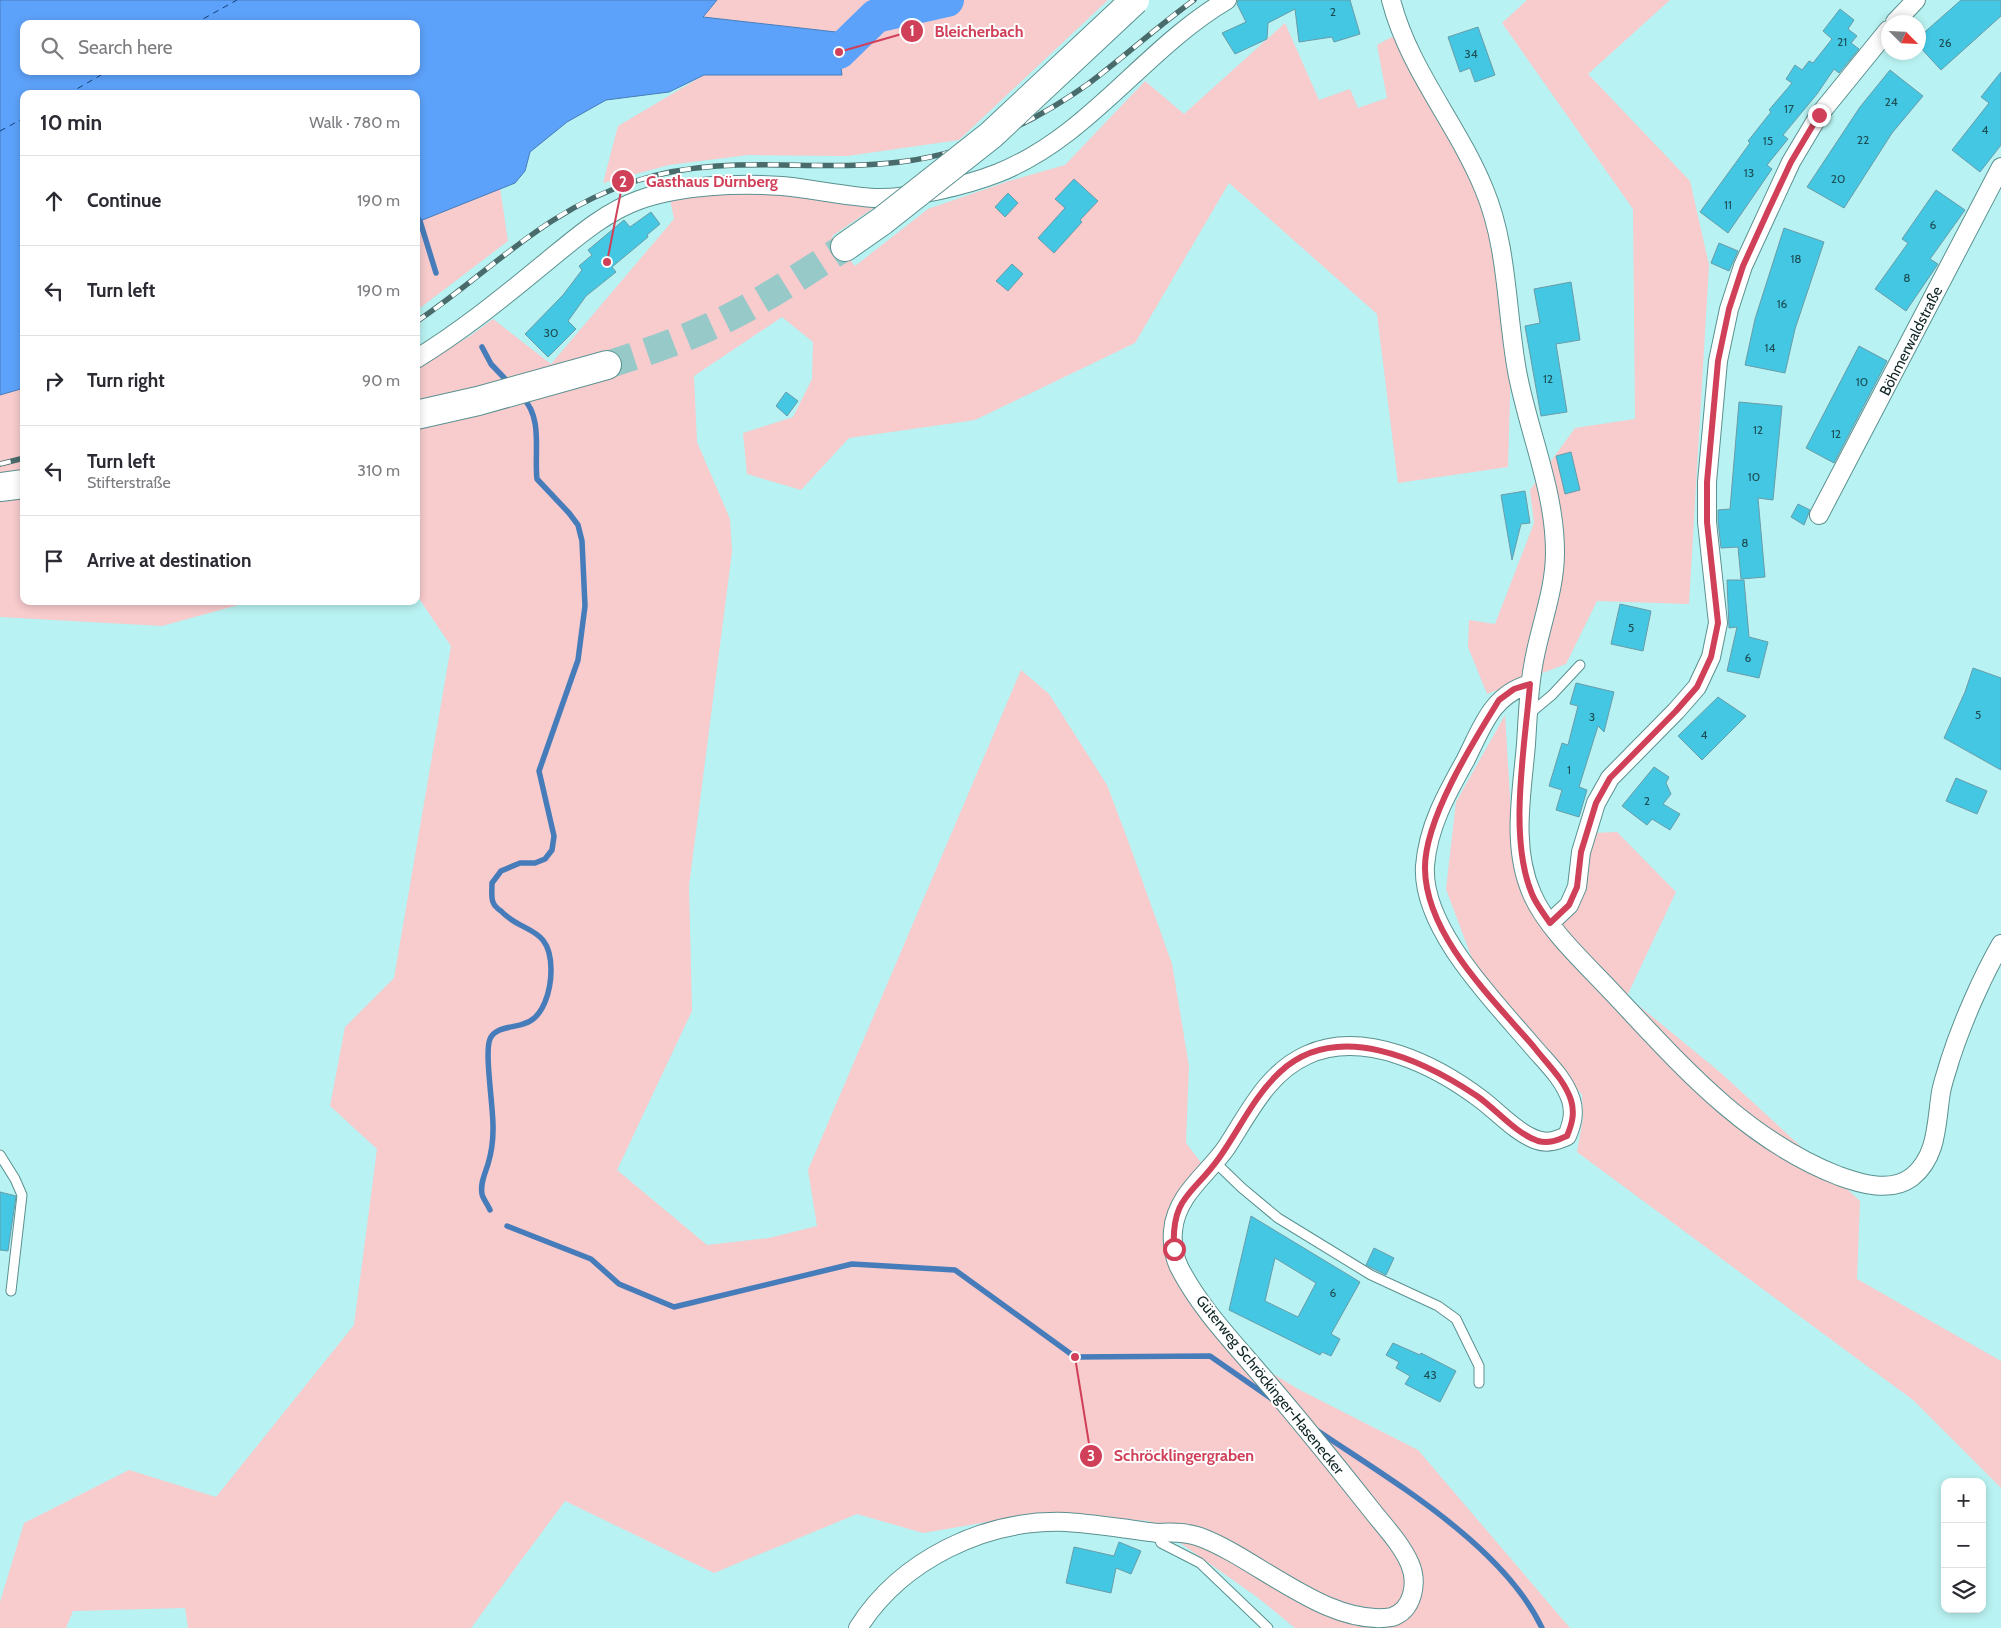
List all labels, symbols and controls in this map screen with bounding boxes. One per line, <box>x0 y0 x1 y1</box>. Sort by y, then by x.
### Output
house number: 2 <box>1330 4 1336 19</box>
callout: Bleicherbach <box>899 15 1033 46</box>
north arrow <box>1881 15 1926 60</box>
search box <box>20 20 420 75</box>
text: 1 <box>909 22 915 40</box>
text: Bleicherbach <box>935 22 1023 41</box>
icon: search <box>38 34 66 62</box>
house number: 21 <box>1837 34 1847 49</box>
house number: 26 <box>1938 35 1952 50</box>
text: Search here <box>78 36 172 59</box>
house number: 34 <box>1464 46 1478 61</box>
house number: 24 <box>1884 94 1898 109</box>
house number: 17 <box>1784 101 1794 116</box>
route end <box>1808 104 1831 127</box>
text: 10 min <box>40 110 102 135</box>
text: Walk · 780 m <box>309 113 400 132</box>
house number: 4 <box>1982 122 1989 137</box>
house number: 22 <box>1857 132 1869 147</box>
house number: 15 <box>1763 133 1773 148</box>
house number: 13 <box>1744 165 1754 180</box>
callout: Gasthaus Dürnberg <box>611 166 788 197</box>
house number: 20 <box>1831 171 1845 186</box>
text: Gasthaus Dürnberg <box>646 172 778 191</box>
text: 2 <box>619 173 627 191</box>
icon: ahead <box>40 187 68 215</box>
text: Continue <box>87 189 161 212</box>
text: 190 m <box>357 191 400 210</box>
house number: 11 <box>1724 197 1732 212</box>
house number: 6 <box>1930 217 1937 232</box>
house number: 18 <box>1790 251 1802 266</box>
house number: 8 <box>1903 270 1911 285</box>
icon: left <box>40 277 68 305</box>
text: Turn left <box>87 279 155 302</box>
text: 190 m <box>357 281 400 300</box>
street label: Böhmerwaldstraße <box>1876 283 1946 399</box>
house number: 16 <box>1777 296 1788 311</box>
house number: 30 <box>544 325 558 340</box>
house number: 14 <box>1765 340 1775 355</box>
icon: right <box>40 367 68 395</box>
text: Turn right <box>87 369 165 392</box>
text: 90 m <box>362 371 400 390</box>
house number: 12 <box>1543 371 1553 386</box>
house number: 10 <box>1856 374 1868 389</box>
house number: 12 <box>1753 422 1763 437</box>
house number: 12 <box>1831 426 1841 441</box>
text: Turn left <box>87 450 155 473</box>
icon: left <box>40 457 68 485</box>
text: 310 m <box>357 461 400 480</box>
house number: 10 <box>1748 469 1760 484</box>
text: Stifterstraße <box>87 473 171 492</box>
house number: 8 <box>1741 535 1749 550</box>
icon: arrive <box>40 547 68 575</box>
text: Arrive at destination <box>87 549 251 572</box>
house number: 5 <box>1628 620 1634 635</box>
house number: 6 <box>1745 650 1752 665</box>
house number: 5 <box>1975 707 1981 722</box>
house number: 3 <box>1589 709 1595 724</box>
house number: 4 <box>1701 727 1708 742</box>
house number: 1 <box>1567 762 1571 777</box>
house number: 2 <box>1644 793 1650 808</box>
route start <box>1163 1238 1186 1261</box>
house number: 6 <box>1330 1285 1337 1300</box>
street label: Güterweg Schröckinger-Hasenecker <box>1192 1292 1348 1478</box>
house number: 43 <box>1423 1367 1437 1382</box>
callout: Schröcklingergraben <box>1079 1440 1264 1471</box>
text: Schröcklingergraben <box>1114 1446 1254 1465</box>
text: 3 <box>1087 1447 1095 1465</box>
map controls <box>1941 1478 1986 1613</box>
button: + <box>1941 1478 1986 1523</box>
button: − <box>1941 1523 1986 1568</box>
button: layers <box>1941 1568 1986 1613</box>

